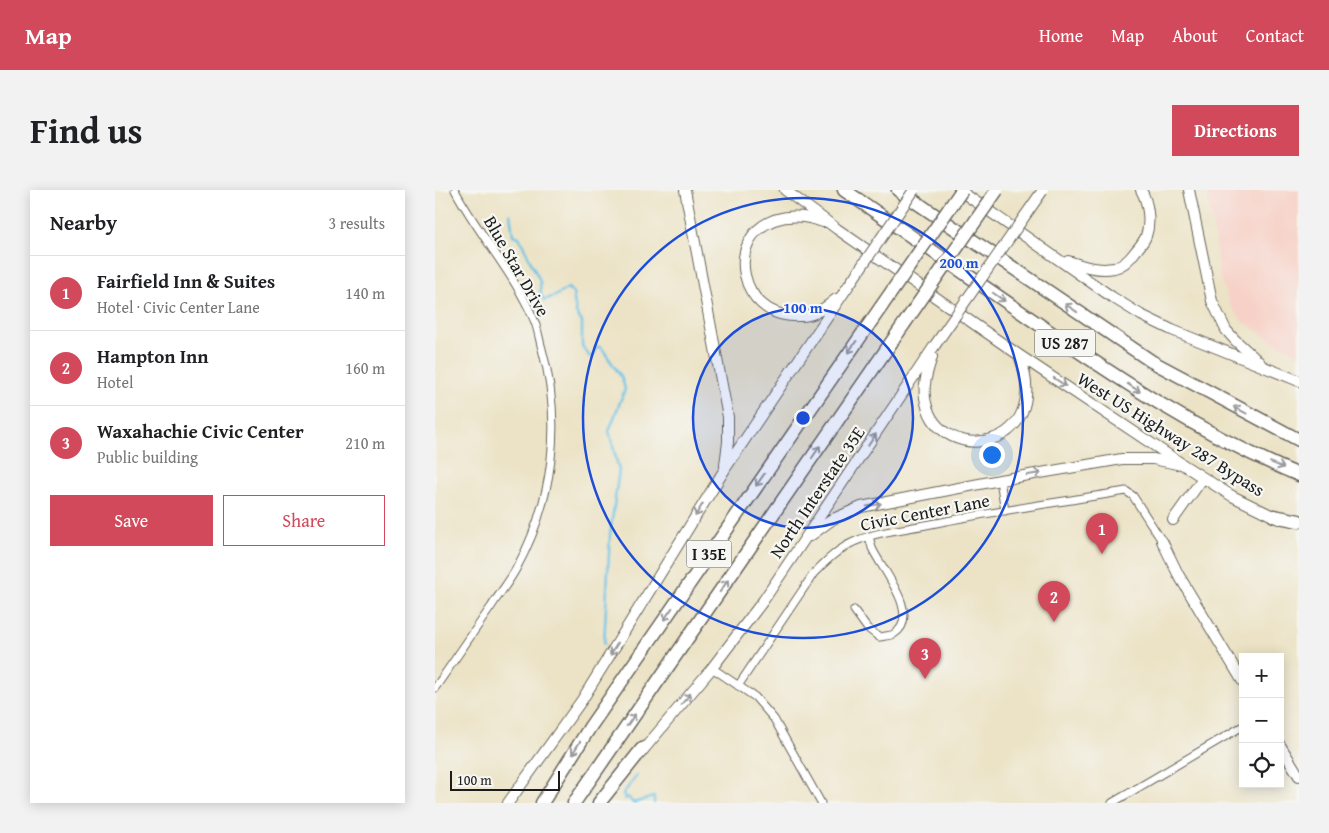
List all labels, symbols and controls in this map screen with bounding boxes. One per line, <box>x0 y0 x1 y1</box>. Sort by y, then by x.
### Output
text: Map <box>25 18 72 53</box>
text: Home <box>1039 22 1083 49</box>
text: Map <box>1111 22 1144 49</box>
text: About <box>1172 22 1218 49</box>
text: Contact <box>1246 22 1304 49</box>
text: Find us <box>30 105 143 156</box>
button: Directions <box>1172 105 1299 156</box>
text: Nearby <box>50 207 117 238</box>
street label: Blue Star Drive <box>477 210 557 322</box>
text: 3 results <box>328 211 385 235</box>
text: 200 m <box>939 252 979 273</box>
text: Fairfield Inn & Suites <box>97 267 275 295</box>
text: 1 <box>62 281 70 305</box>
text: 140 m <box>345 281 385 305</box>
one-way arrow <box>992 292 1006 302</box>
text: Hotel · Civic Center Lane <box>97 295 260 319</box>
text: 100 m <box>783 297 823 318</box>
one-way arrow <box>1064 303 1078 313</box>
road number: US 287 <box>1035 330 1095 357</box>
one-way arrow <box>847 340 858 353</box>
text: Hampton Inn <box>97 342 209 370</box>
text: 2 <box>62 356 70 380</box>
text: 160 m <box>345 356 385 380</box>
street label: West US Highway 287 Bypass <box>1072 365 1270 503</box>
text: Hotel <box>97 370 133 394</box>
one-way arrow <box>1052 378 1066 388</box>
one-way arrow <box>1127 383 1141 393</box>
one-way arrow <box>1233 404 1248 414</box>
centre of rings <box>794 409 812 427</box>
text: Waxahachie Civic Center <box>97 417 304 445</box>
street label: North Interstate 35E <box>763 421 871 563</box>
text: 3 <box>62 431 70 455</box>
text: 210 m <box>345 431 385 455</box>
one-way arrow <box>868 433 878 447</box>
your location <box>979 442 1005 468</box>
text: Public building <box>97 445 198 469</box>
one-way arrow <box>811 445 821 459</box>
one-way arrow <box>1269 461 1284 471</box>
one-way arrow <box>1025 469 1041 479</box>
one-way arrow <box>755 473 765 487</box>
street label: Civic Center Lane <box>858 486 992 538</box>
button: Save <box>50 495 213 546</box>
button: Share <box>223 495 385 546</box>
one-way arrow <box>866 499 882 509</box>
one-way arrow <box>694 503 704 517</box>
pin: 1 <box>1086 513 1118 554</box>
road number: I 35E <box>687 540 731 568</box>
one-way arrow <box>719 579 729 593</box>
pin: 2 <box>1038 581 1070 622</box>
one-way arrow <box>663 607 673 621</box>
pin: 3 <box>909 638 941 679</box>
one-way arrow <box>609 641 619 655</box>
map controls <box>1239 653 1284 788</box>
button: + <box>1239 653 1284 698</box>
one-way arrow <box>680 693 691 706</box>
button: − <box>1239 698 1284 743</box>
one-way arrow <box>626 713 636 727</box>
one-way arrow <box>571 741 581 755</box>
button: locate <box>1239 743 1284 788</box>
scale bar <box>450 768 560 791</box>
text: 100 m <box>457 770 492 790</box>

